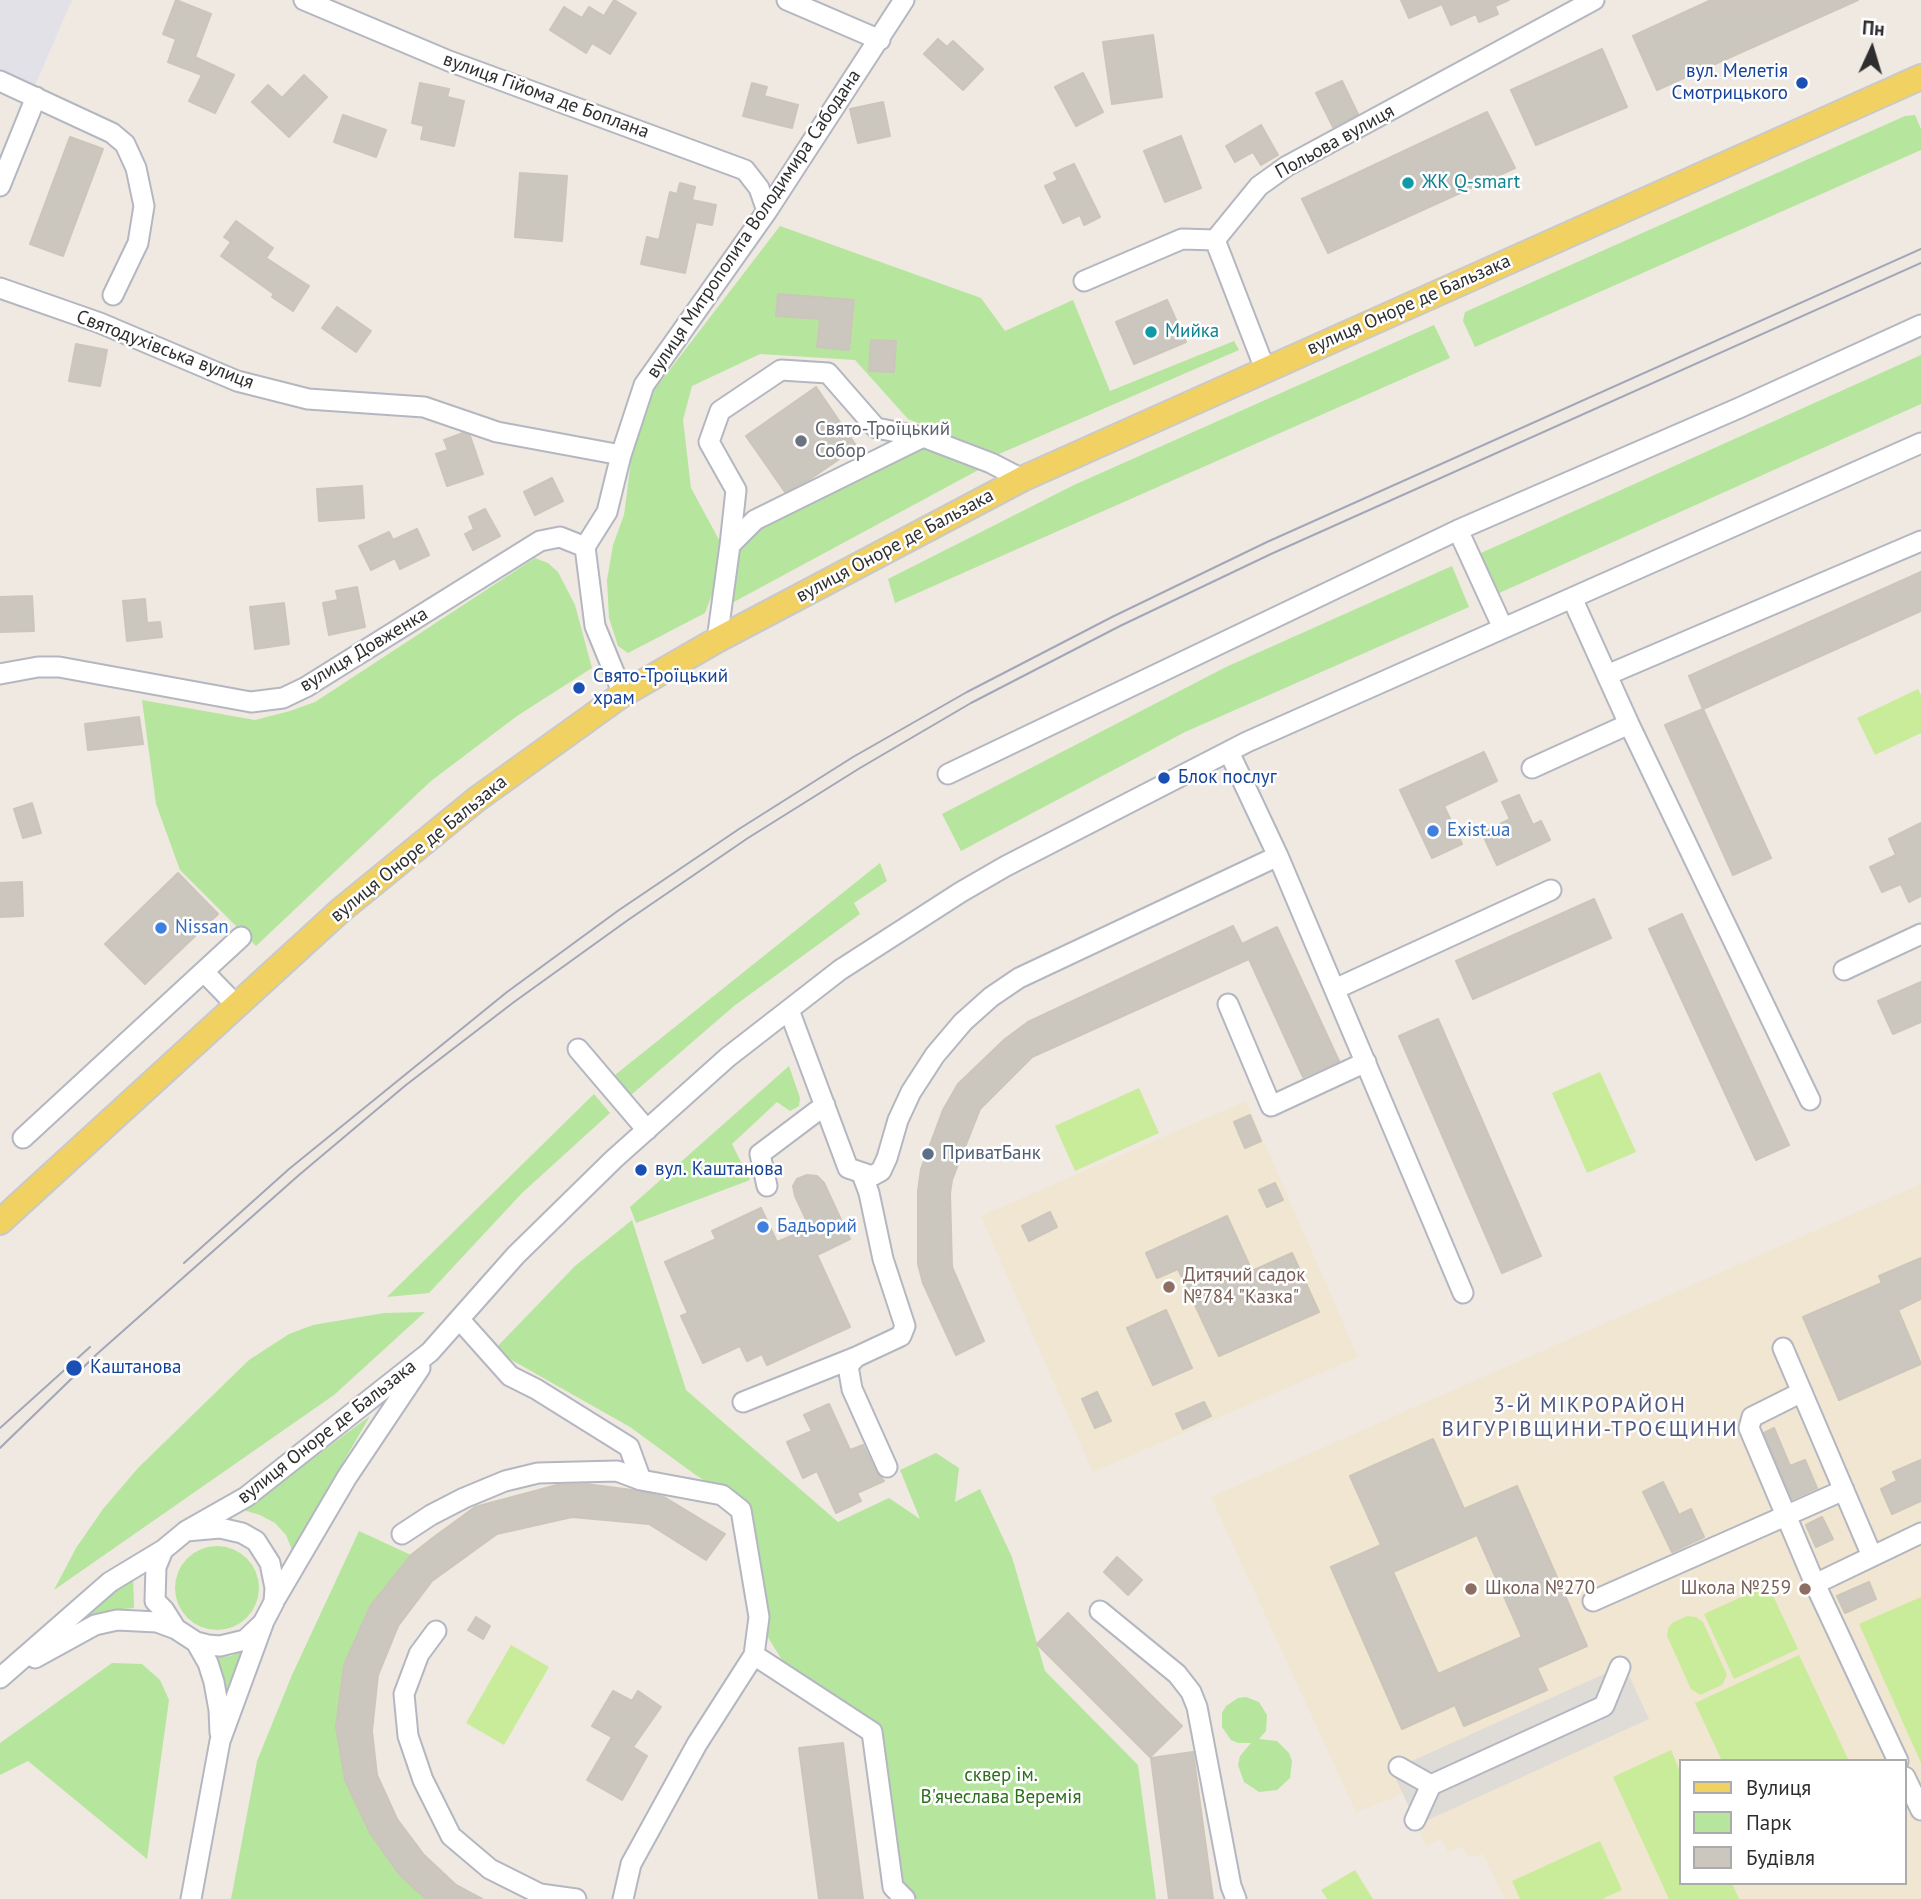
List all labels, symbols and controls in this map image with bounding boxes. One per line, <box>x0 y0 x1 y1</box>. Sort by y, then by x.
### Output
north arrow <box>1837 14 1907 84</box>
text: Пн <box>1861 15 1885 41</box>
street label: вулиця Гійома де Боплана <box>440 48 652 144</box>
place label: вул. Мелетія Смотрицького <box>1672 61 1788 105</box>
street label: вулиця Митрополита Володимира Сабодана <box>642 66 866 382</box>
marker: вул. Мелетія Смотрицького <box>1794 75 1810 91</box>
street label: Польова вулиця <box>1272 100 1398 184</box>
place label: ЖК Q-smart <box>1422 172 1520 194</box>
marker: ЖК Q-smart <box>1400 175 1416 191</box>
street label: вулиця Оноре де Бальзака <box>1304 250 1514 360</box>
street label: Святодухівська вулиця <box>73 306 257 394</box>
place label: Мийка <box>1165 321 1219 343</box>
marker: Мийка <box>1143 324 1159 340</box>
place label: Свято-Троїцький Собор <box>815 419 950 463</box>
marker: Свято-Троїцький Собор <box>793 433 809 449</box>
street label: вулиця Оноре де Бальзака <box>792 484 998 608</box>
street label: вулиця Довженка <box>296 603 432 697</box>
place label: Свято-Троїцький храм <box>593 666 728 710</box>
marker: Свято-Троїцький храм <box>571 680 587 696</box>
place label: Блок послуг <box>1178 767 1277 789</box>
marker: Блок послуг <box>1156 770 1172 786</box>
street label: вулиця Оноре де Бальзака <box>326 771 512 927</box>
place label: Exist.ua <box>1447 820 1511 842</box>
marker: Exist.ua <box>1425 823 1441 839</box>
place label: Nissan <box>175 917 229 939</box>
marker: Nissan <box>153 920 169 936</box>
place label: ПриватБанк <box>942 1143 1041 1165</box>
marker: ПриватБанк <box>920 1146 936 1162</box>
place label: вул. Каштанова <box>655 1159 783 1181</box>
marker: вул. Каштанова <box>633 1162 649 1178</box>
place label: Бадьорий <box>777 1216 857 1238</box>
marker: Бадьорий <box>755 1219 771 1235</box>
place label: Дитячий садок №784 "Казка" <box>1183 1265 1305 1309</box>
marker: Дитячий садок №784 "Казка" <box>1161 1279 1177 1295</box>
street label: вулиця Оноре де Бальзака <box>233 1355 421 1509</box>
place label: Каштанова <box>90 1357 181 1379</box>
marker: Каштанова <box>64 1358 84 1378</box>
district label: 3-Й МІКРОРАЙОН ВИГУРІВЩИНИ-ТРОЄЩИНИ <box>1444 1393 1736 1443</box>
place label: Школа №270 <box>1485 1578 1595 1600</box>
place label: Школа №259 <box>1681 1578 1791 1600</box>
marker: Школа №270 <box>1463 1581 1479 1597</box>
marker: Школа №259 <box>1797 1581 1813 1597</box>
legend <box>1680 1759 1907 1885</box>
park label: сквер ім. В'ячеслава Веремія <box>921 1765 1081 1809</box>
text: Вулиця <box>1746 1774 1811 1801</box>
text: Парк <box>1746 1809 1792 1836</box>
text: Будівля <box>1746 1844 1815 1871</box>

